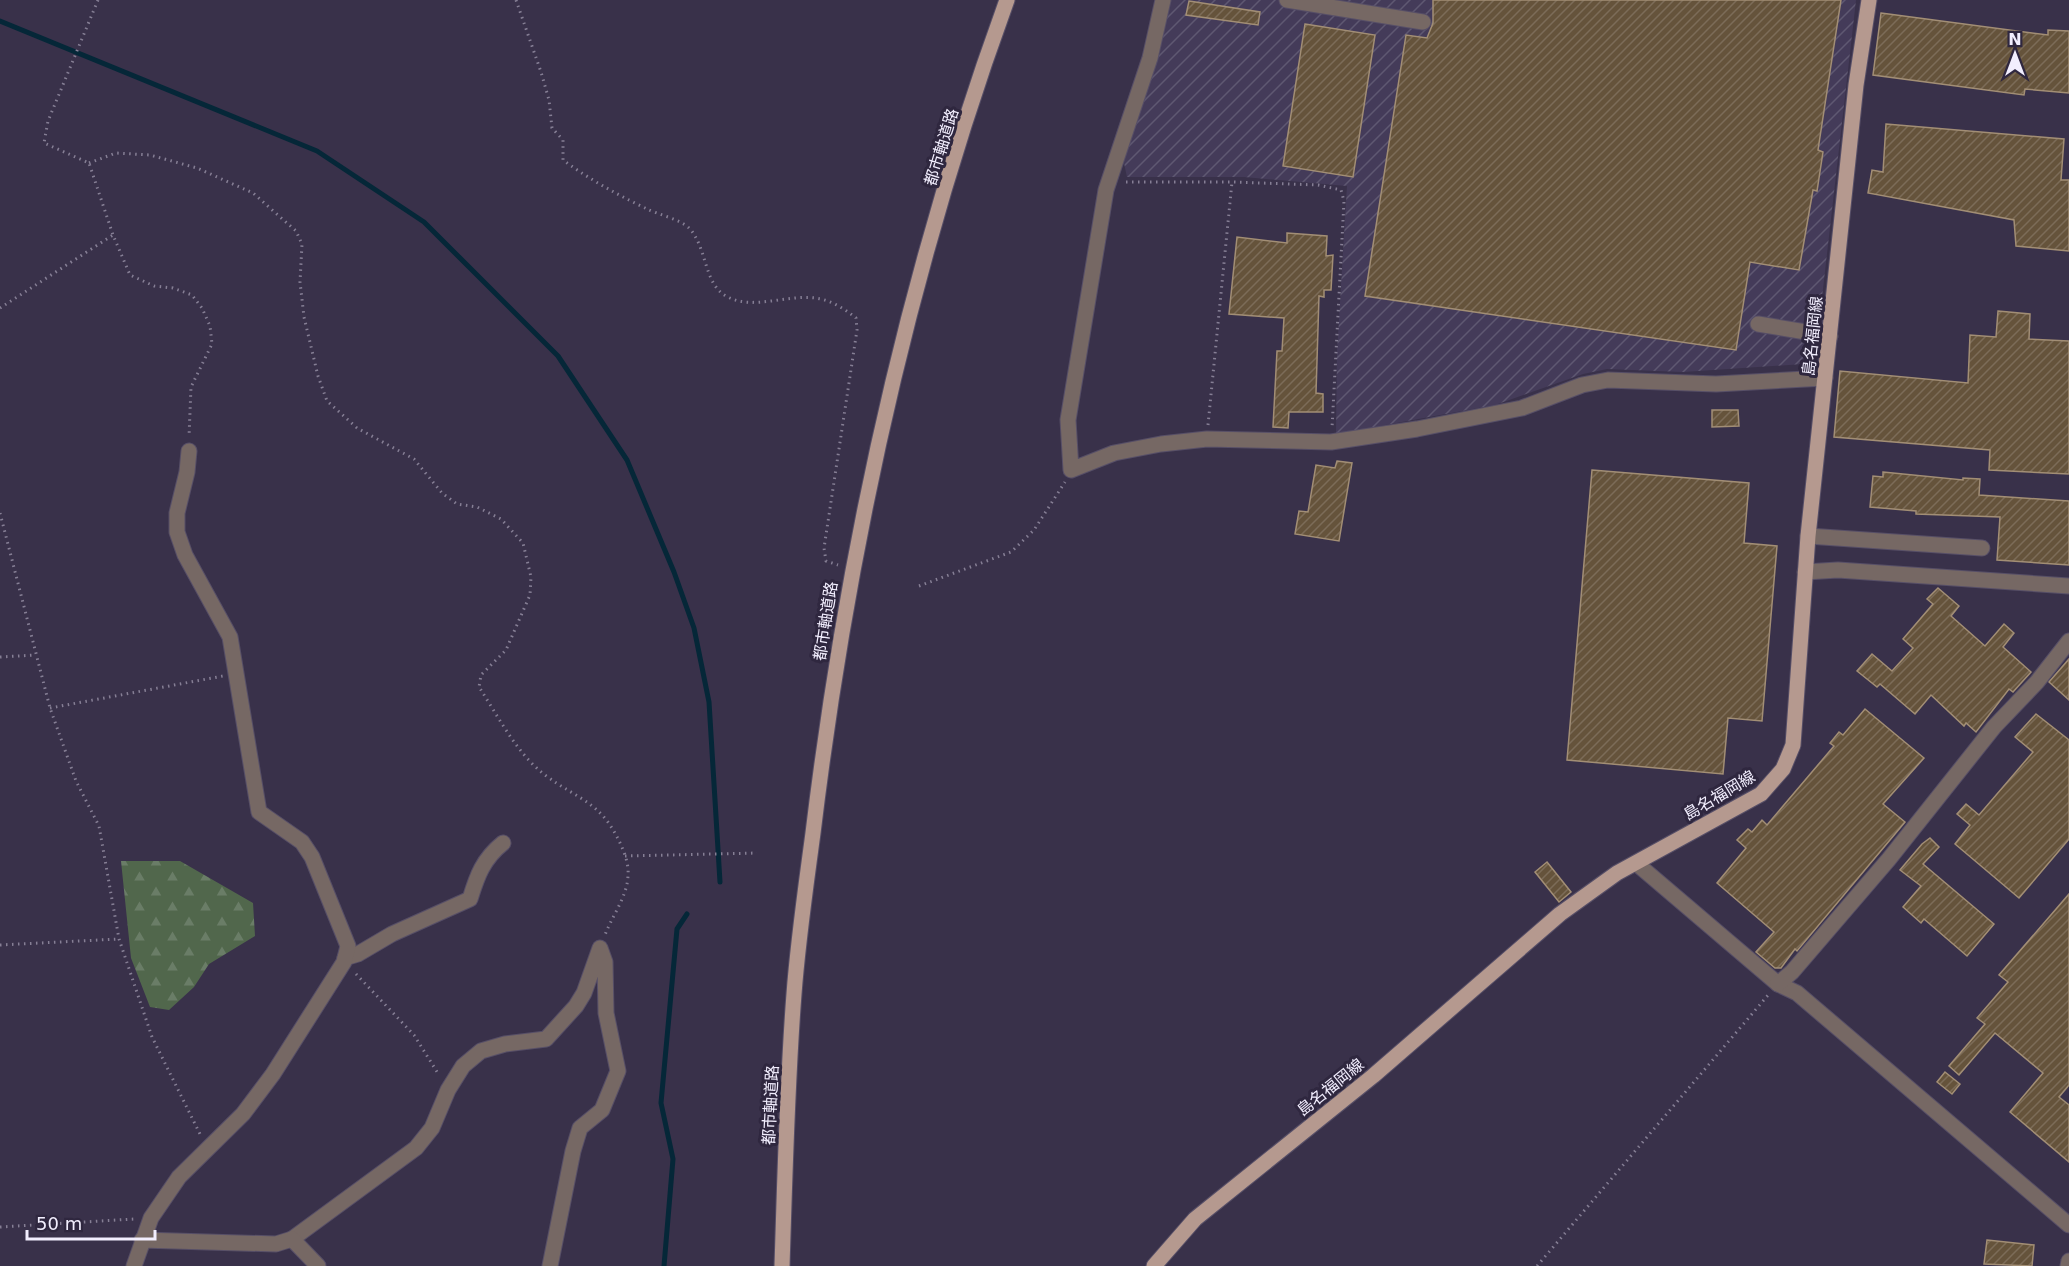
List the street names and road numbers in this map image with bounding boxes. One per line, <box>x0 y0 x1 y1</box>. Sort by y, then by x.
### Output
street label: 都市軸道路 <box>921 106 962 188</box>
street label: 島名福岡線 <box>1799 295 1826 377</box>
street label: 都市軸道路 <box>810 580 841 662</box>
street label: 島名福岡線 <box>1680 767 1758 824</box>
street label: 島名福岡線 <box>1293 1055 1367 1120</box>
street label: 都市軸道路 <box>759 1065 782 1145</box>

